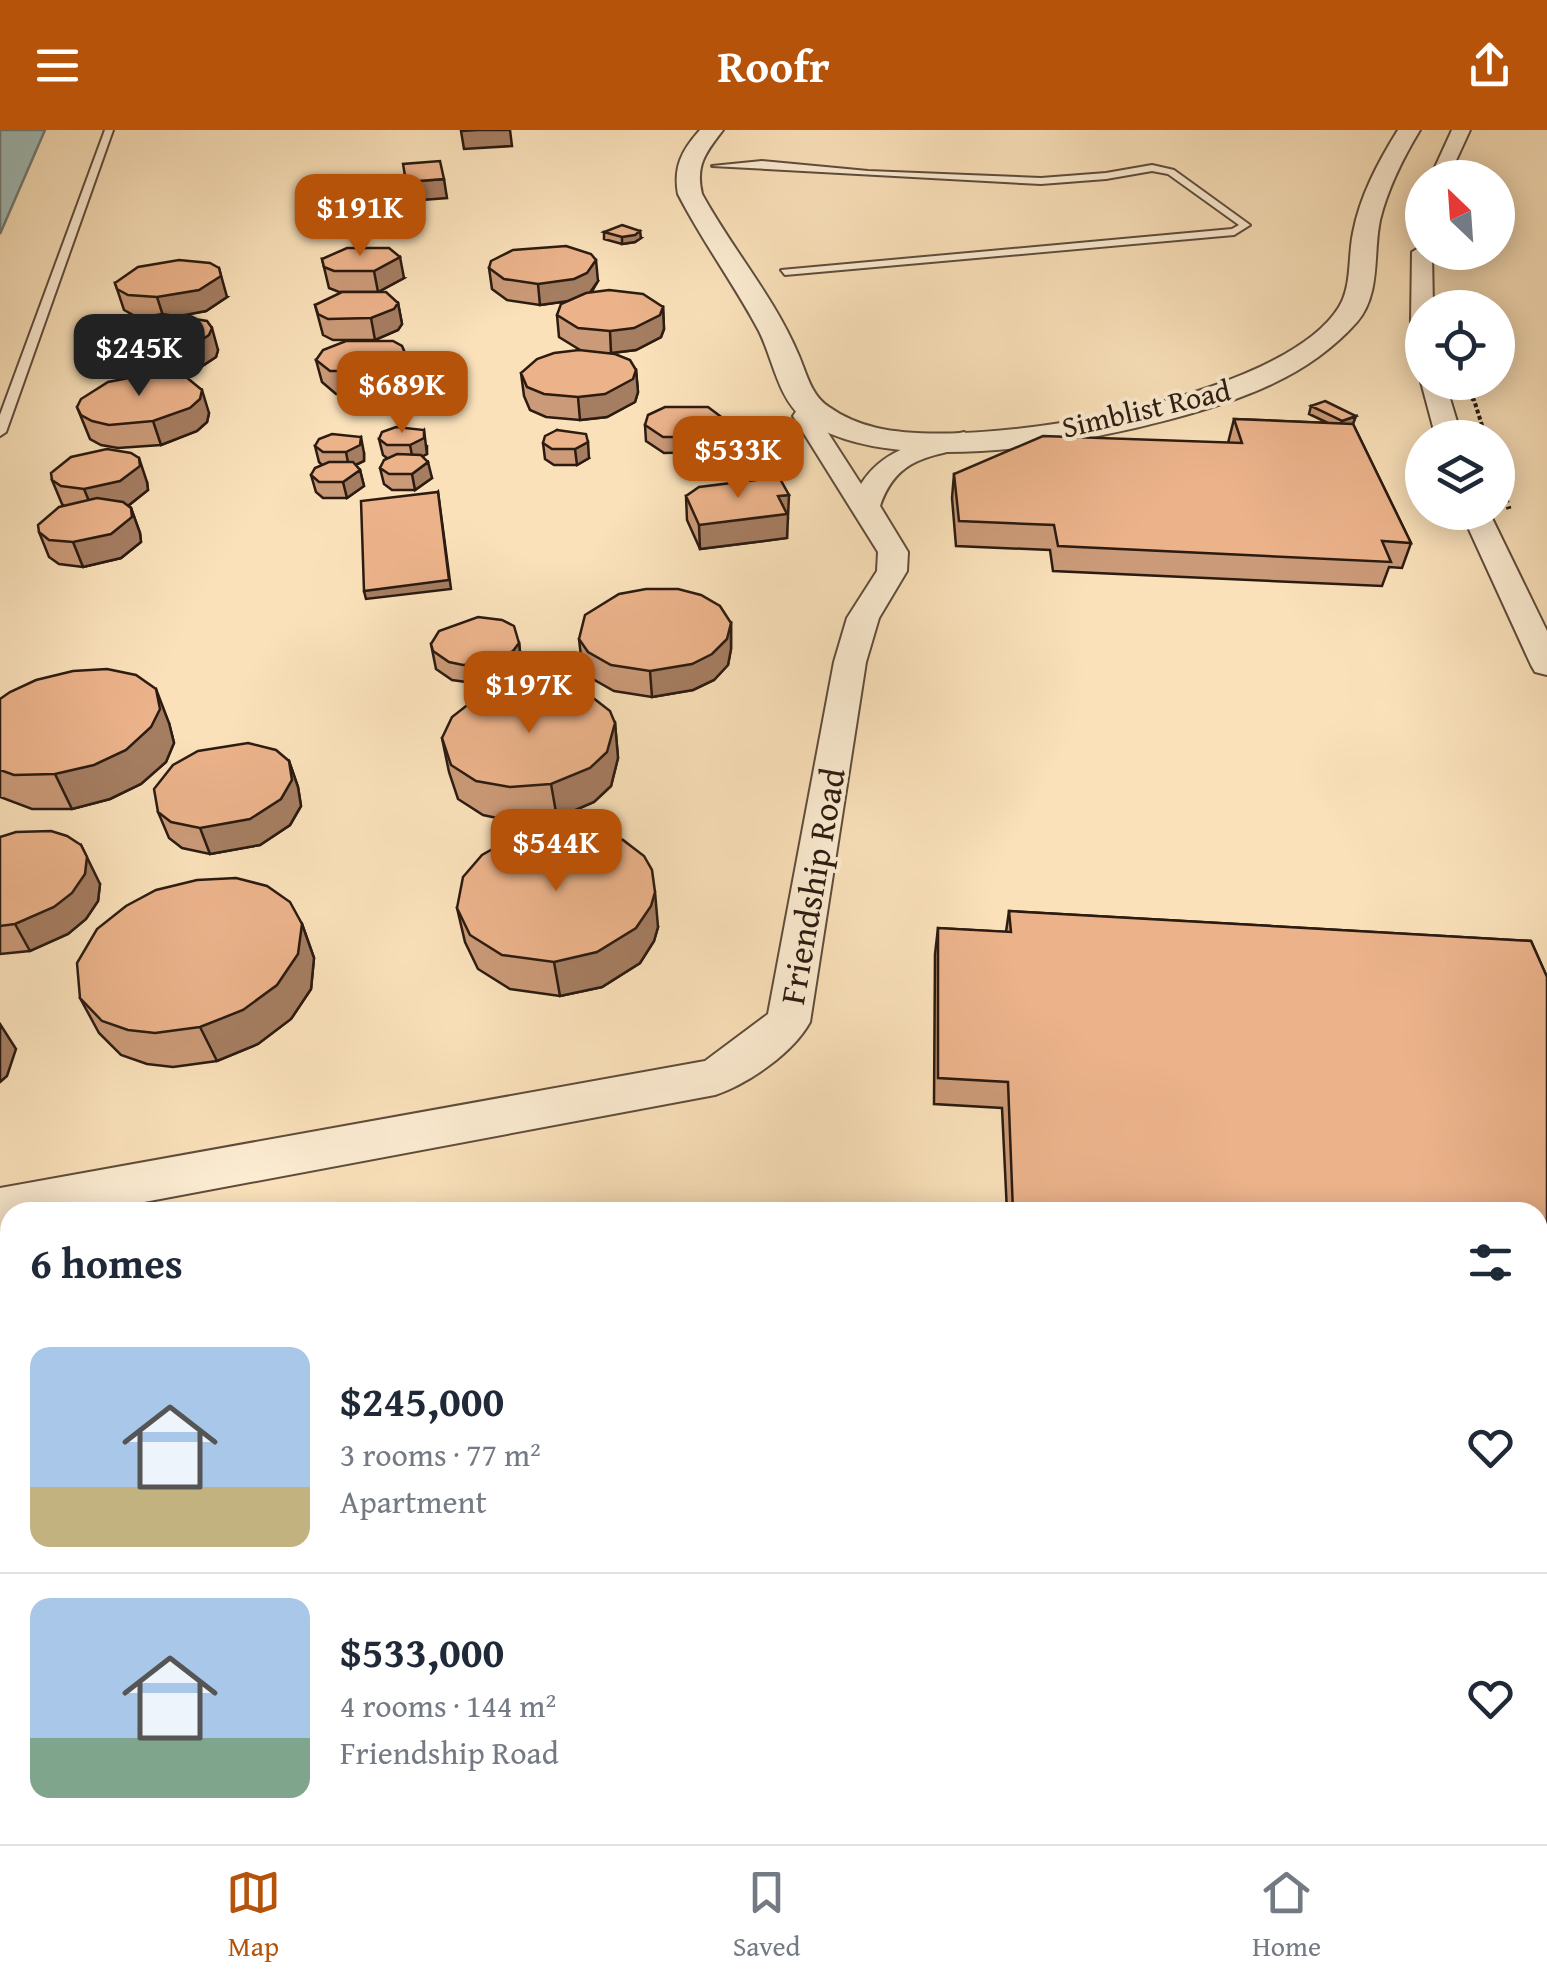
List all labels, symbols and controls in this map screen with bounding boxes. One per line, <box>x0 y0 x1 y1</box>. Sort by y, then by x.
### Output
text: Roofr <box>717 33 830 98</box>
icon: menu <box>30 38 85 93</box>
icon: share <box>1462 38 1517 93</box>
north arrow <box>1405 160 1515 270</box>
map controls <box>1405 160 1515 530</box>
pin: $191K <box>290 174 430 259</box>
text: $191K <box>317 183 403 230</box>
button: locate <box>1405 290 1515 400</box>
pin: $245K <box>69 314 209 399</box>
text: $245K <box>96 323 182 370</box>
pin: $689K <box>332 351 472 436</box>
text: $689K <box>359 360 445 407</box>
street label: Simblist Road <box>1057 367 1235 449</box>
pin: $533K <box>668 416 808 501</box>
button: layers <box>1405 420 1515 530</box>
text: $533K <box>695 425 781 472</box>
pin: $197K <box>459 651 599 736</box>
text: $197K <box>486 660 572 707</box>
street label: Friendship Road <box>766 763 858 1008</box>
pin: $544K <box>486 809 626 894</box>
text: $544K <box>513 818 599 865</box>
text: 6 homes <box>30 1232 183 1293</box>
icon: filters <box>1463 1235 1518 1290</box>
text: $245,000 <box>340 1370 504 1431</box>
icon: home <box>110 1387 230 1507</box>
icon: heart <box>1463 1420 1518 1475</box>
text: 3 rooms · 77 m² <box>340 1431 541 1478</box>
text: Apartment <box>340 1478 487 1525</box>
text: $533,000 <box>340 1621 504 1682</box>
icon: home <box>110 1638 230 1758</box>
icon: heart <box>1463 1671 1518 1726</box>
text: 4 rooms · 144 m² <box>340 1682 556 1729</box>
text: Friendship Road <box>340 1729 559 1776</box>
tab: Map <box>226 1865 281 1966</box>
tab: Saved <box>733 1865 800 1966</box>
tab: Home <box>1252 1865 1321 1966</box>

